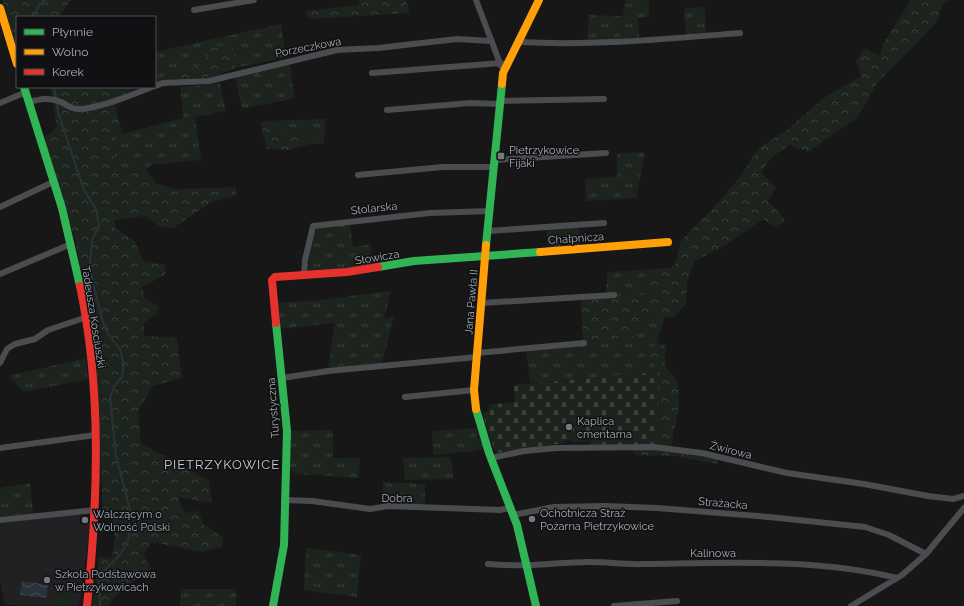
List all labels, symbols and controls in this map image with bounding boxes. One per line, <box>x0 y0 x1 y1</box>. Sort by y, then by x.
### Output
legend <box>16 16 156 88</box>
text: Płynnie <box>52 25 93 39</box>
street label: Porzeczkowa <box>274 35 342 60</box>
text: Wolno <box>52 45 88 59</box>
text: Korek <box>52 65 85 79</box>
place label: Pietrzykowice Fijaki <box>509 144 580 170</box>
marker: Pietrzykowice Fijaki <box>496 151 506 161</box>
street label: Stolarska <box>350 200 398 217</box>
street label: Chałpnicza <box>548 230 605 247</box>
street label: Słowicza <box>354 248 400 267</box>
street label: Tadeusza Kościuszki <box>79 265 108 369</box>
street label: Jana Pawła II <box>462 269 481 335</box>
street label: Turystyczna <box>265 377 282 439</box>
place label: Kaplica cmentarna <box>577 415 632 441</box>
marker: Kaplica cmentarna <box>564 422 574 432</box>
street label: Żwirowa <box>708 439 753 462</box>
district label: PIETRZYKOWICE <box>164 457 280 472</box>
street label: Dobra <box>381 492 413 505</box>
street label: Strażacka <box>698 495 748 512</box>
place label: Ochotnicza Straż Pożarna Pietrzykowice <box>540 507 654 533</box>
place label: Walczącym o Wolność Polski <box>93 508 170 534</box>
marker: Ochotnicza Straż Pożarna Pietrzykowice <box>527 514 537 524</box>
marker: Walczącym o Wolność Polski <box>80 515 90 525</box>
street label: Kalinowa <box>690 547 736 560</box>
place label: Szkoła Podstawowa w Pietrzykowicach <box>55 568 156 594</box>
marker: Szkoła Podstawowa w Pietrzykowicach <box>42 575 52 585</box>

